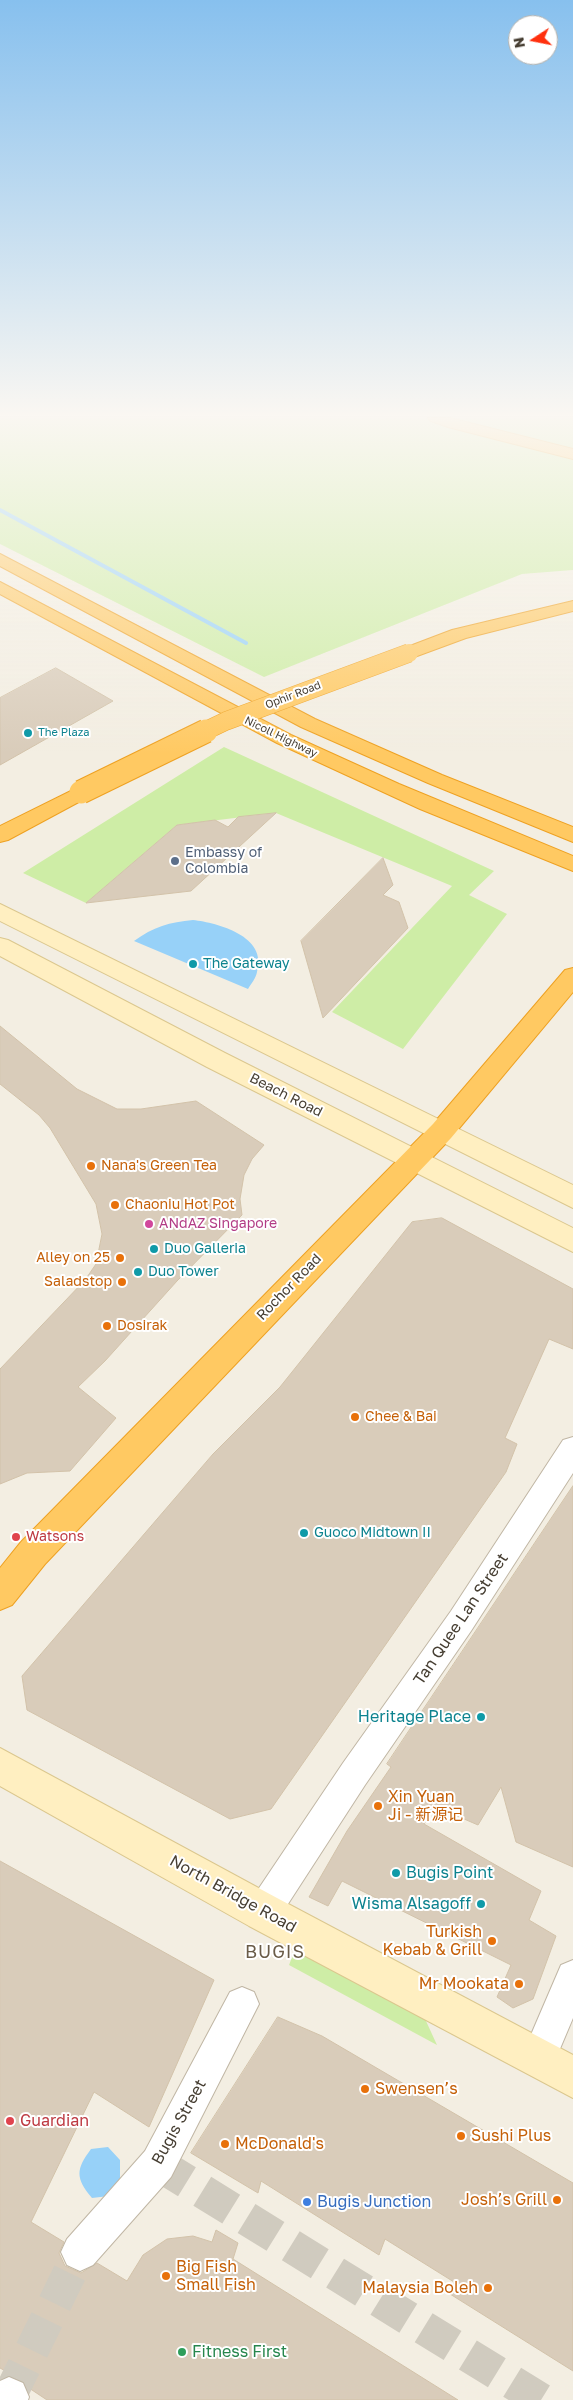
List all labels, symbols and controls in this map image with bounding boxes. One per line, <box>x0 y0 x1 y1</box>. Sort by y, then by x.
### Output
north arrow <box>508 15 558 65</box>
text: N <box>509 36 528 50</box>
street label: Ophir Road <box>263 678 323 712</box>
street label: Nicoll Highway <box>242 714 320 760</box>
place label: The Plaza <box>38 726 89 740</box>
marker: The Plaza <box>22 727 34 739</box>
place label: Embassy of Colombia <box>185 845 262 878</box>
marker: Embassy of Colombia <box>169 855 181 867</box>
place label: The Gateway <box>203 956 290 972</box>
marker: The Gateway <box>187 958 199 970</box>
street label: Beach Road <box>247 1069 325 1121</box>
place label: Nana's Green Tea <box>101 1158 217 1174</box>
marker: Nana's Green Tea <box>85 1160 97 1172</box>
place label: Chaoniu Hot Pot <box>125 1197 235 1213</box>
marker: Chaoniu Hot Pot <box>109 1199 121 1211</box>
place label: ANdAZ Singapore <box>159 1216 277 1232</box>
marker: ANdAZ Singapore <box>143 1218 155 1230</box>
place label: Duo Galleria <box>164 1241 246 1257</box>
marker: Duo Galleria <box>148 1243 160 1255</box>
place label: Alley on 25 <box>36 1250 110 1266</box>
street label: Rochor Road <box>253 1250 325 1324</box>
marker: Alley on 25 <box>114 1252 126 1264</box>
place label: Duo Tower <box>148 1264 219 1280</box>
marker: Duo Tower <box>132 1266 144 1278</box>
place label: Saladstop <box>44 1274 112 1290</box>
marker: Saladstop <box>116 1276 128 1288</box>
place label: Dosirak <box>117 1318 168 1334</box>
marker: Dosirak <box>101 1320 113 1332</box>
place label: Chee & Bai <box>365 1409 437 1425</box>
marker: Chee & Bai <box>349 1411 361 1423</box>
place label: Guoco Midtown II <box>314 1525 431 1541</box>
marker: Guoco Midtown II <box>298 1527 310 1539</box>
place label: Watsons <box>26 1529 84 1545</box>
marker: Watsons <box>10 1531 22 1543</box>
street label: Tan Quee Lan Street <box>410 1549 512 1689</box>
place label: Heritage Place <box>358 1707 471 1727</box>
marker: Heritage Place <box>475 1711 487 1723</box>
place label: Xin Yuan Ji - 新源记 <box>388 1787 463 1825</box>
marker: Xin Yuan Ji - 新源记 <box>372 1800 384 1812</box>
street label: North Bridge Road <box>166 1851 300 1937</box>
place label: Bugis Point <box>406 1863 493 1883</box>
marker: Bugis Point <box>390 1867 402 1879</box>
place label: Wisma Alsagoff <box>352 1894 471 1914</box>
marker: Wisma Alsagoff <box>475 1898 487 1910</box>
place label: Turkish Kebab & Grill <box>383 1922 482 1960</box>
marker: Turkish Kebab & Grill <box>486 1935 498 1947</box>
district label: BUGIS <box>244 1941 306 1963</box>
place label: Mr Mookata <box>419 1974 509 1994</box>
marker: Mr Mookata <box>513 1978 525 1990</box>
street label: Bugis Street <box>148 2076 210 2168</box>
place label: Swensen’s <box>375 2079 458 2099</box>
marker: Swensen’s <box>359 2083 371 2095</box>
place label: Guardian <box>20 2111 89 2131</box>
marker: Guardian <box>4 2115 16 2127</box>
place label: Sushi Plus <box>471 2126 551 2146</box>
marker: Sushi Plus <box>455 2130 467 2142</box>
place label: McDonald's <box>235 2134 324 2154</box>
marker: McDonald's <box>219 2138 231 2150</box>
place label: Josh’s Grill <box>461 2190 547 2210</box>
place label: Bugis Junction <box>317 2192 431 2212</box>
marker: Josh’s Grill <box>551 2194 563 2206</box>
marker: Bugis Junction <box>301 2196 313 2208</box>
place label: Big Fish Small Fish <box>176 2257 256 2295</box>
marker: Big Fish Small Fish <box>160 2270 172 2282</box>
place label: Malaysia Boleh <box>362 2278 478 2298</box>
marker: Malaysia Boleh <box>482 2282 494 2294</box>
place label: Fitness First <box>192 2342 287 2362</box>
marker: Fitness First <box>176 2346 188 2358</box>

